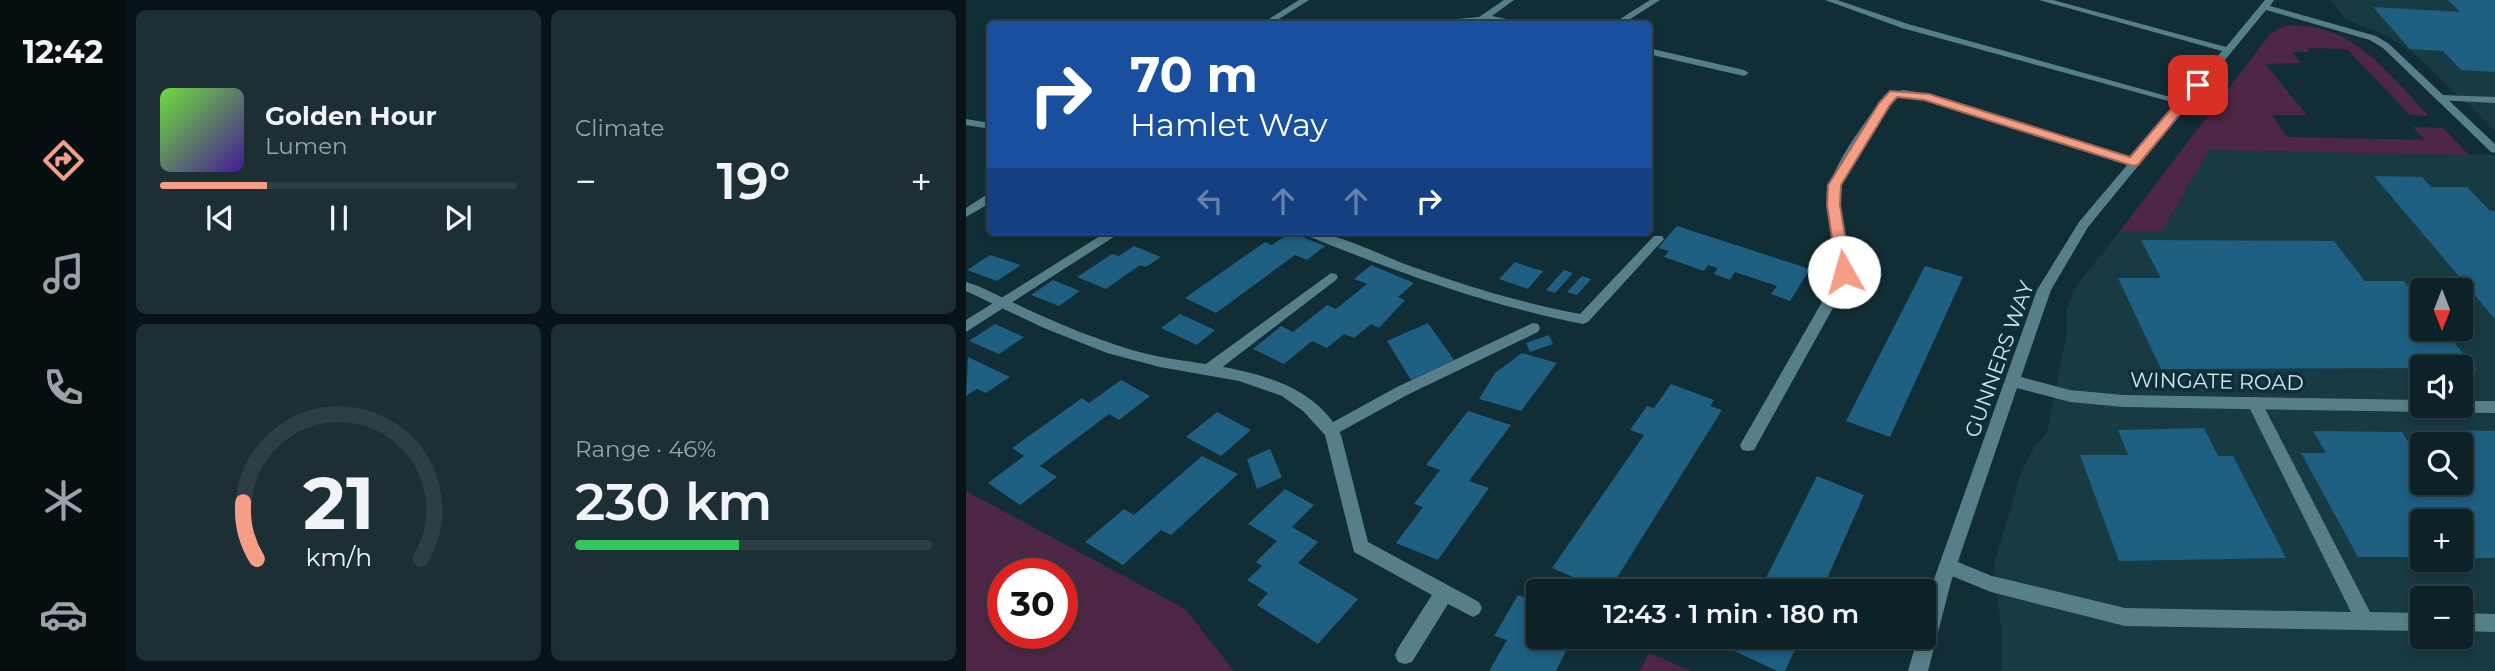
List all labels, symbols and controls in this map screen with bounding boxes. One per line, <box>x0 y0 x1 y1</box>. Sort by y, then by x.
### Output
text: 12:42 <box>23 32 103 71</box>
text: 70 m <box>1130 45 1258 104</box>
icon: right <box>1015 49 1106 140</box>
pin <box>2168 55 2228 115</box>
icon: arrive <box>2179 66 2217 104</box>
text: Golden Hour <box>265 100 437 132</box>
text: Hamlet Way <box>1130 105 1328 144</box>
text: Climate <box>575 114 664 142</box>
text: Lumen <box>265 132 348 160</box>
icon: directions <box>39 136 88 185</box>
text: 19° <box>716 149 791 212</box>
text: − <box>575 158 597 205</box>
text: + <box>910 158 932 205</box>
icon: left <box>1191 182 1229 220</box>
icon: ahead <box>1264 182 1302 220</box>
icon: ahead <box>1337 182 1375 220</box>
icon: right <box>1410 182 1448 220</box>
icon: previous <box>201 199 239 237</box>
icon: pause <box>320 199 358 237</box>
icon: next <box>439 199 477 237</box>
position arrow <box>1807 235 1881 309</box>
icon: music <box>39 249 88 298</box>
street label: GUNNERS WAY <box>1959 277 2039 441</box>
north arrow <box>2410 278 2473 341</box>
map controls <box>2410 278 2473 649</box>
button: sound <box>2410 355 2473 418</box>
icon: phone <box>39 363 88 412</box>
street label: WINGATE ROAD <box>2130 367 2304 395</box>
button: search <box>2410 432 2473 495</box>
text: Range · 46% <box>575 435 716 463</box>
text: 21 <box>303 459 374 547</box>
text: 230 km <box>575 470 772 533</box>
icon: climate <box>39 476 88 525</box>
button: + <box>2410 509 2473 572</box>
text: km/h <box>305 541 372 571</box>
speed limit sign: 30 <box>987 558 1078 649</box>
button: − <box>2410 586 2473 649</box>
icon: car <box>39 590 88 639</box>
text: 12:43 · 1 min · 180 m <box>1603 598 1859 630</box>

